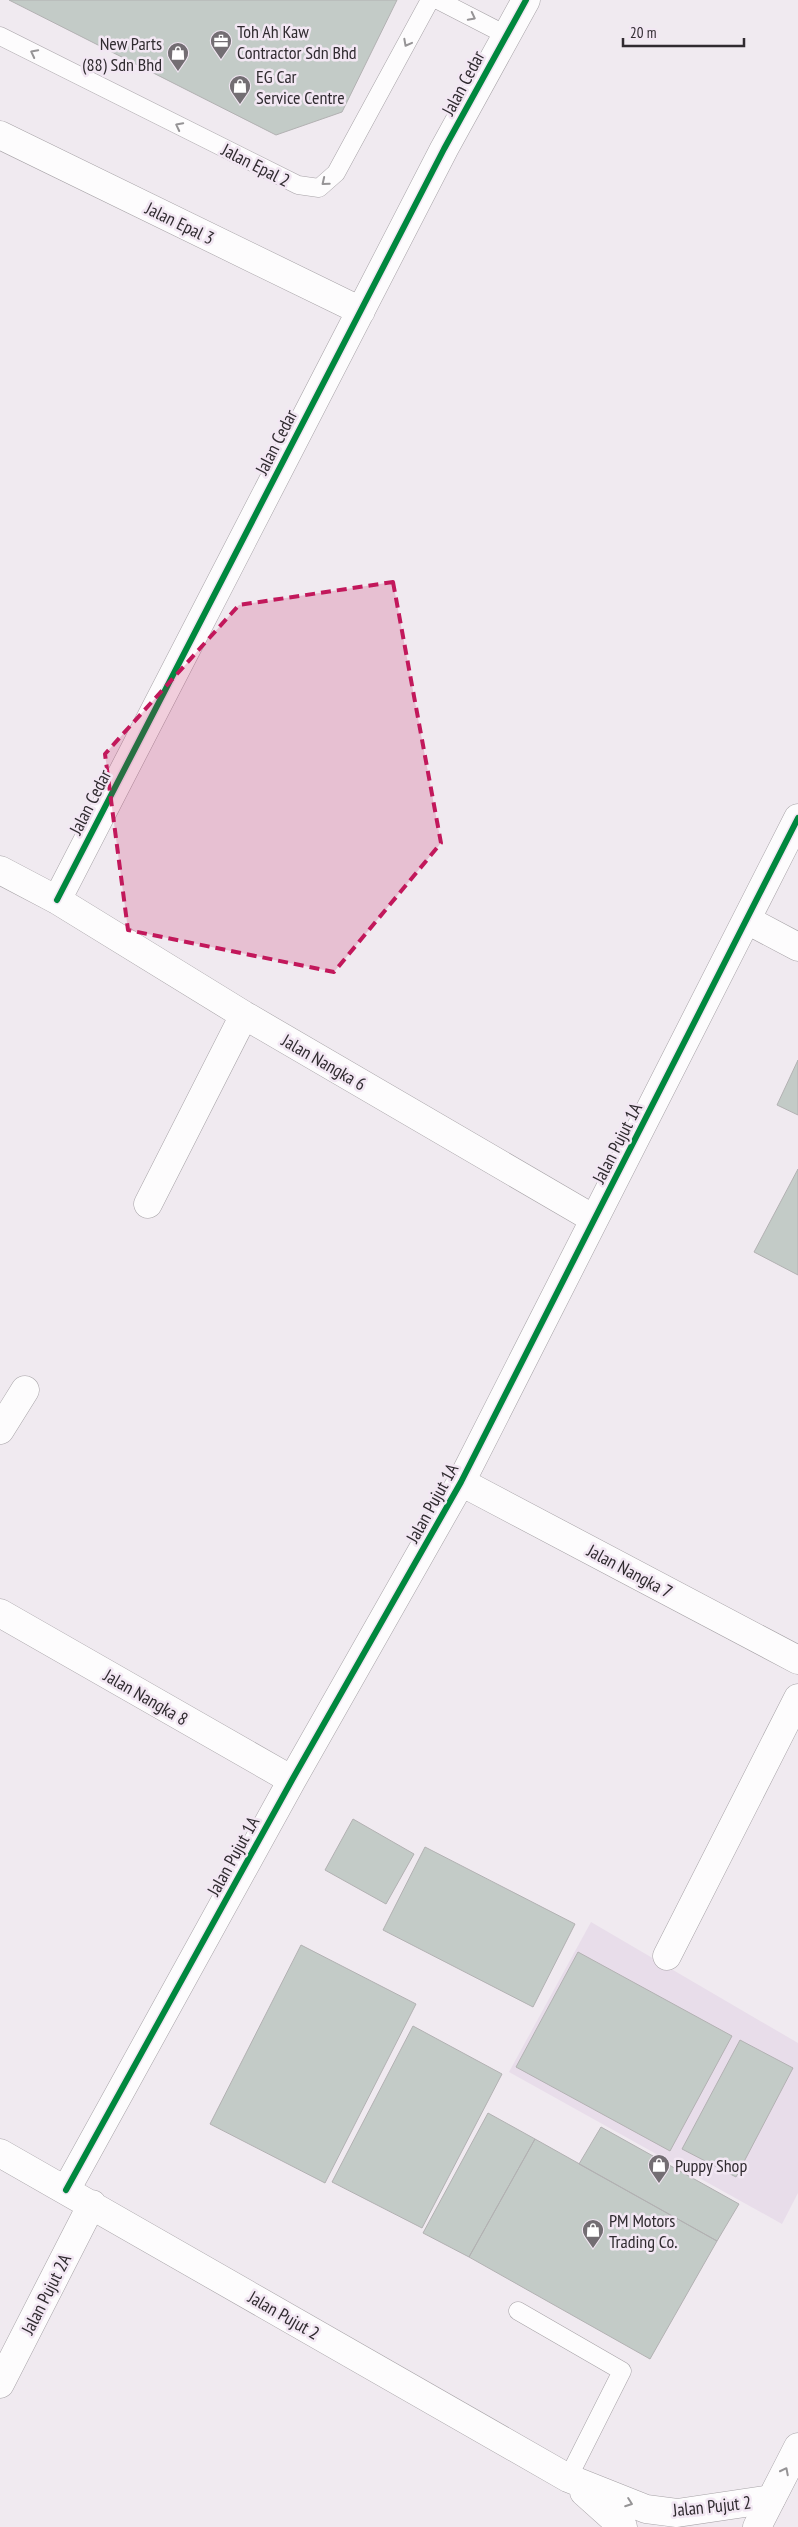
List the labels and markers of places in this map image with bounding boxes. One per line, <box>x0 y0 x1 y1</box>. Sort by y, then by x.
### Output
place label: Toh Ah Kaw Contractor Sdn Bhd <box>237 20 357 64</box>
office icon: Toh Ah Kaw Contractor Sdn Bhd <box>209 29 233 60</box>
place label: New Parts (88) Sdn Bhd <box>82 32 162 76</box>
shop icon: New Parts (88) Sdn Bhd <box>166 41 190 72</box>
place label: EG Car Service Centre <box>256 65 345 109</box>
shop icon: EG Car Service Centre <box>228 74 252 105</box>
shop icon: Puppy Shop <box>647 2153 671 2184</box>
place label: Puppy Shop <box>675 2154 747 2177</box>
place label: PM Motors Trading Co. <box>609 2209 678 2253</box>
shop icon: PM Motors Trading Co. <box>581 2218 605 2249</box>

